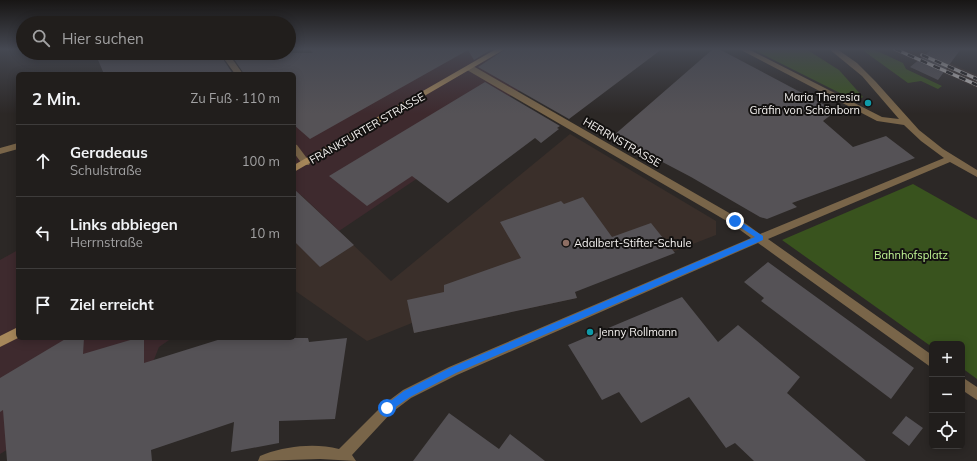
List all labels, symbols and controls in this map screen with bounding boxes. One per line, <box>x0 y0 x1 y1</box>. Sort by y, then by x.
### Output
search box <box>16 16 296 60</box>
icon: search <box>30 27 52 49</box>
text: Hier suchen <box>62 29 144 48</box>
text: 2 Min. <box>32 88 81 109</box>
street label: FRANKFURTER STRASSE <box>307 89 427 167</box>
text: Zu Fuß · 110 m <box>191 90 280 106</box>
place label: Maria Theresia Gräfin von Schönborn <box>750 90 860 117</box>
marker: Maria Theresia Gräfin von Schönborn <box>863 98 873 108</box>
street label: HERRNSTRASSE <box>581 114 663 170</box>
text: Geradeaus <box>70 143 148 162</box>
icon: ahead <box>32 150 54 172</box>
text: 100 m <box>242 153 280 169</box>
text: Schulstraße <box>70 162 141 178</box>
route end <box>726 212 744 230</box>
text: Links abbiegen <box>70 215 178 234</box>
icon: left <box>32 222 54 244</box>
text: 10 m <box>250 225 280 241</box>
text: Herrnstraße <box>70 234 143 250</box>
place label: Adalbert-Stifter-Schule <box>574 236 691 250</box>
marker: Adalbert-Stifter-Schule <box>561 238 571 248</box>
park label: Bahnhofsplatz <box>874 248 948 262</box>
icon: arrive <box>32 294 54 316</box>
text: Ziel erreicht <box>70 295 154 314</box>
place label: Jenny Rollmann <box>598 325 677 339</box>
marker: Jenny Rollmann <box>585 327 595 337</box>
map controls <box>929 341 965 449</box>
button: + <box>929 341 965 377</box>
button: − <box>929 377 965 413</box>
route start <box>378 399 396 417</box>
button: locate <box>929 413 965 449</box>

